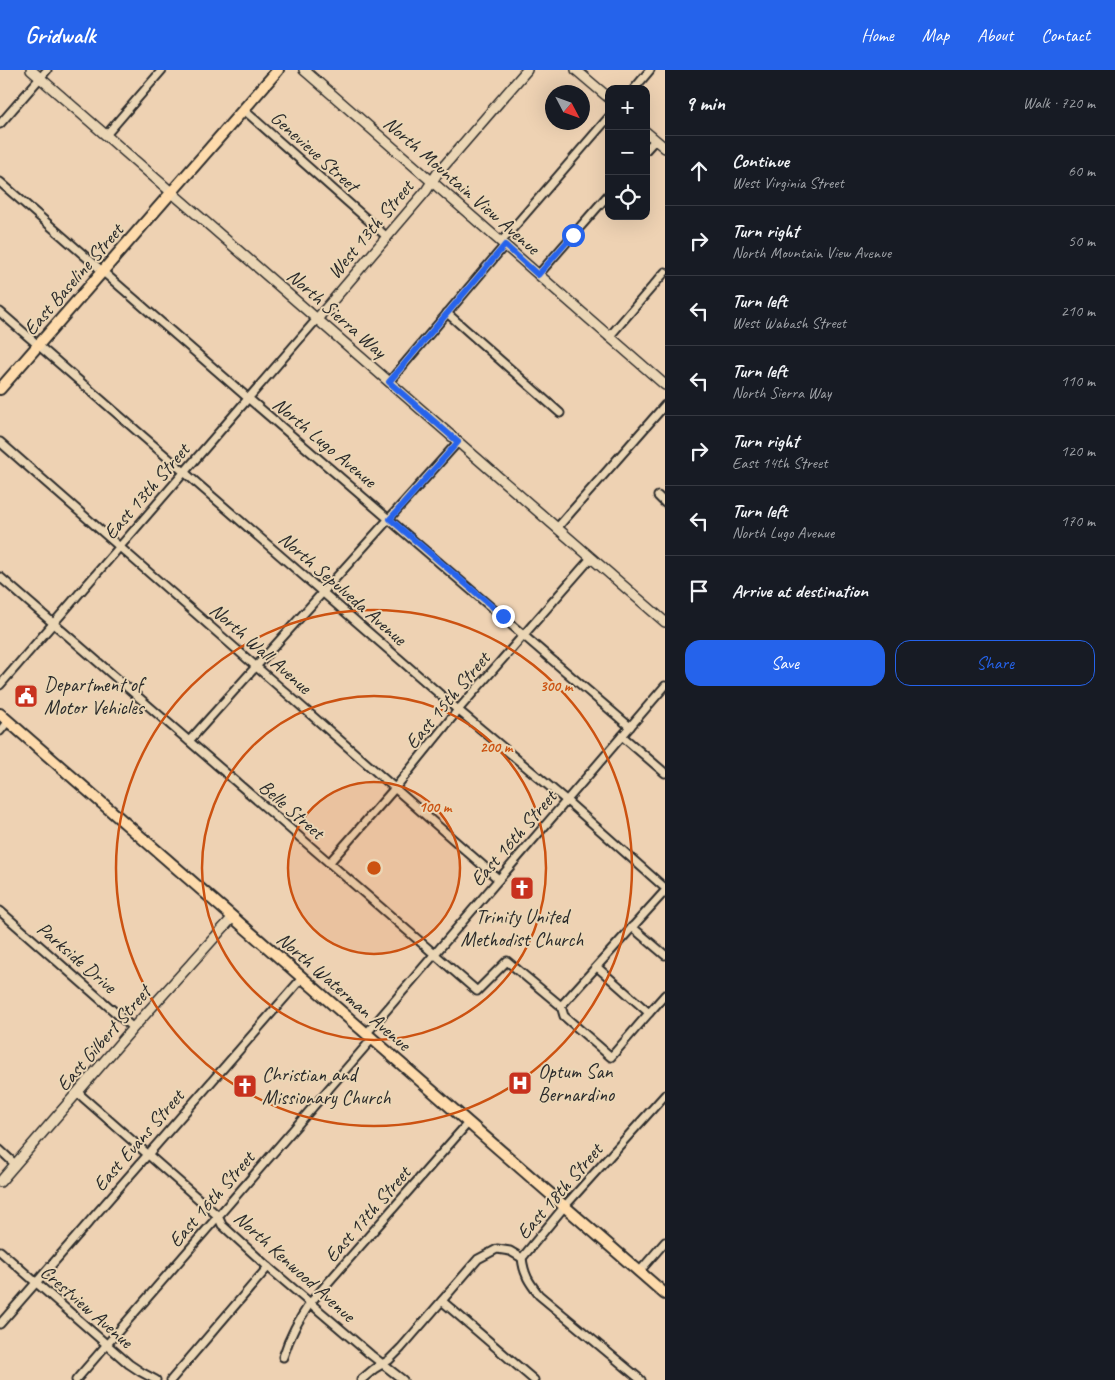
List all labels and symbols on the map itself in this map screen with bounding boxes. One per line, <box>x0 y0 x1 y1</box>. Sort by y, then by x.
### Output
north arrow <box>545 85 590 130</box>
street label: Genevieve Street <box>265 105 366 200</box>
street label: North Mountain View Avenue <box>378 111 546 261</box>
street label: West 13th Street <box>322 173 420 284</box>
street label: East Baseline Street <box>18 217 130 340</box>
route start <box>562 224 585 247</box>
street label: North Sierra Way <box>282 263 393 365</box>
street label: North Lugo Avenue <box>268 392 383 494</box>
street label: East 13th Street <box>98 436 197 545</box>
street label: North Sepulveda Avenue <box>274 526 413 652</box>
street label: North Wall Avenue <box>205 597 318 700</box>
route end <box>492 605 515 628</box>
street label: East 15th Street <box>399 645 497 754</box>
place label: Department of Motor Vehicles <box>44 672 147 720</box>
text: 300 m <box>540 677 574 696</box>
public building icon: Department of Motor Vehicles <box>13 683 39 709</box>
text: 200 m <box>480 738 514 757</box>
street label: Belle Street <box>254 774 331 846</box>
street label: East 16th Street <box>465 783 564 892</box>
text: 100 m <box>419 798 453 817</box>
centre of rings <box>365 859 383 877</box>
church icon: Trinity United Methodist Church <box>509 875 535 901</box>
place label: Trinity United Methodist Church <box>461 904 584 952</box>
street label: Parkside Drive <box>32 916 123 1000</box>
street label: North Waterman Avenue <box>272 926 417 1057</box>
street label: East Gilbert Street <box>51 978 158 1096</box>
place label: Optum San Bernardino <box>538 1059 615 1107</box>
place label: Christian and Missionary Church <box>262 1062 392 1110</box>
hospital icon: Optum San Bernardino <box>507 1070 533 1096</box>
church icon: Christian and Missionary Church <box>232 1073 258 1099</box>
street label: East Evans Street <box>87 1082 191 1196</box>
street label: East 18th Street <box>511 1136 610 1245</box>
street label: East 16th Street <box>163 1144 262 1253</box>
street label: East 17th Street <box>319 1159 418 1268</box>
street label: North Kenwood Avenue <box>229 1205 362 1328</box>
street label: Crestview Avenue <box>35 1259 139 1354</box>

